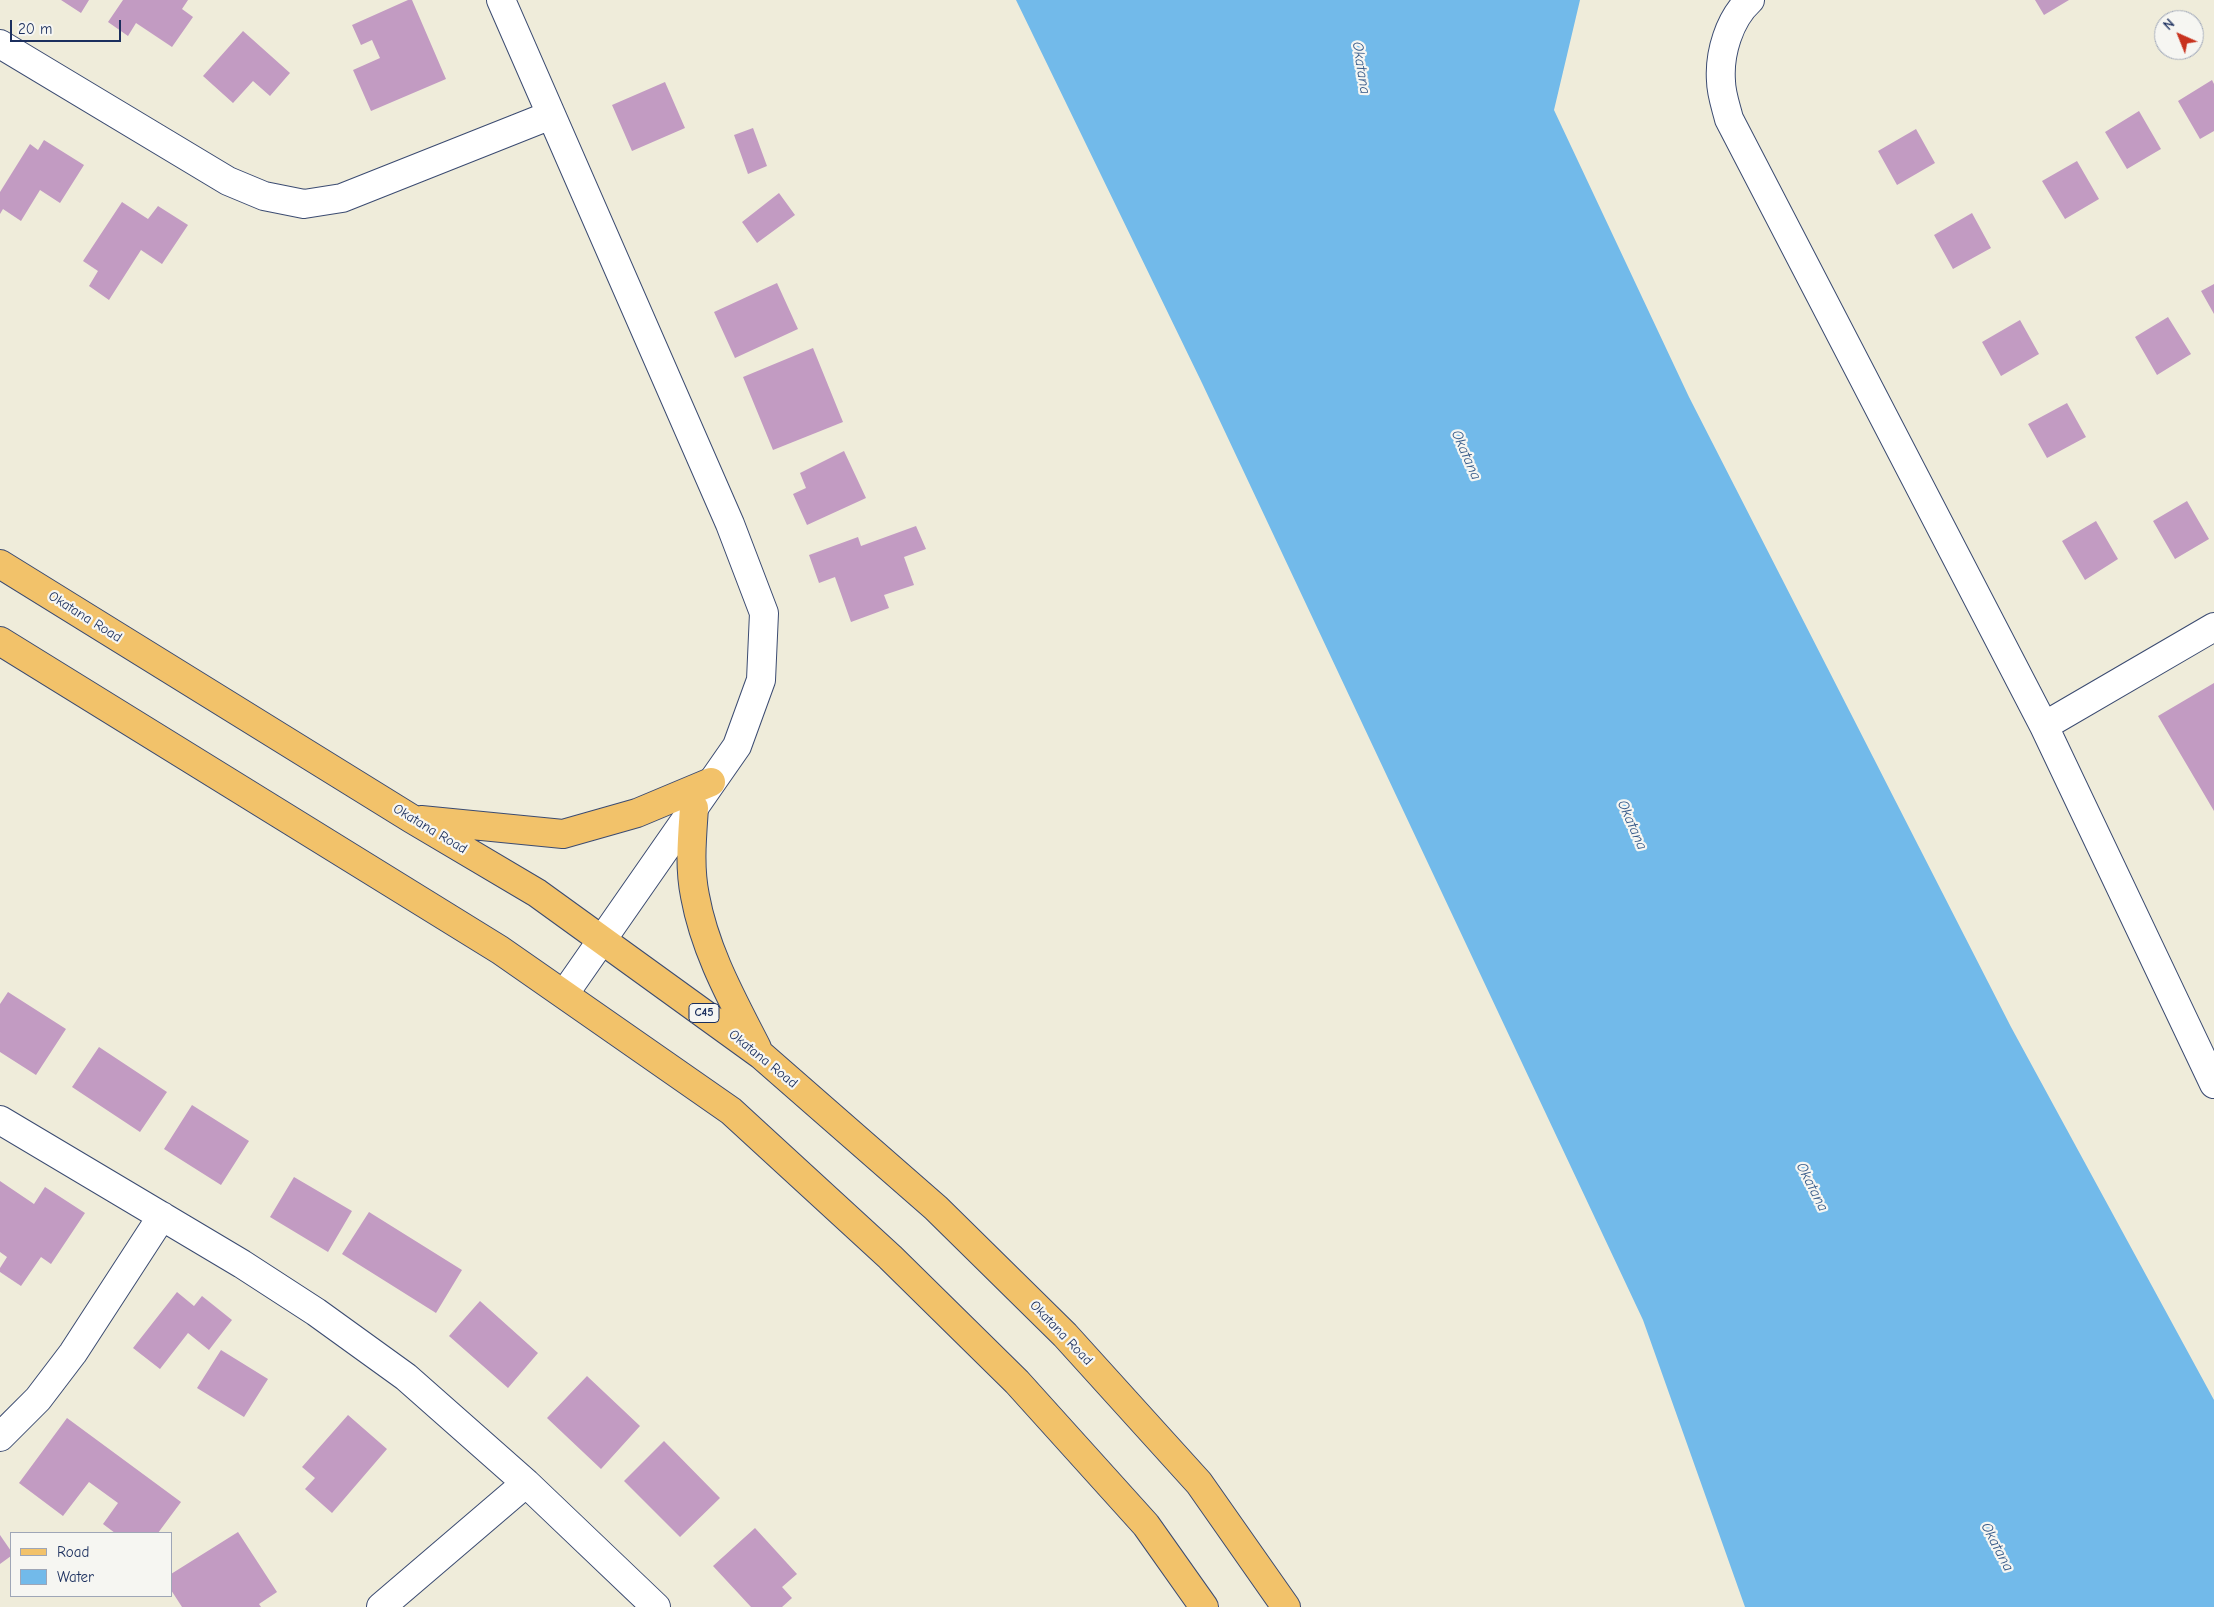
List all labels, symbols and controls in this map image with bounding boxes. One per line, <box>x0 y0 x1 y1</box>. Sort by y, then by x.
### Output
scale bar <box>12 10 124 42</box>
north arrow <box>2154 10 2204 60</box>
text: N <box>2160 15 2178 34</box>
text: 20 m <box>18 20 52 38</box>
water label: Okatana <box>1348 41 1374 95</box>
water label: Okatana <box>1447 427 1485 483</box>
street label: Okatana Road <box>45 588 125 646</box>
water label: Okatana <box>1613 797 1651 853</box>
street label: Okatana Road <box>390 800 470 858</box>
road number: C45 <box>689 1004 719 1022</box>
street label: Okatana Road <box>725 1026 801 1092</box>
water label: Okatana <box>1792 1159 1832 1215</box>
street label: Okatana Road <box>1026 1297 1096 1369</box>
water label: Okatana <box>1977 1519 2017 1575</box>
legend <box>10 1532 172 1597</box>
text: Road <box>57 1543 89 1561</box>
text: Water <box>57 1568 94 1586</box>

